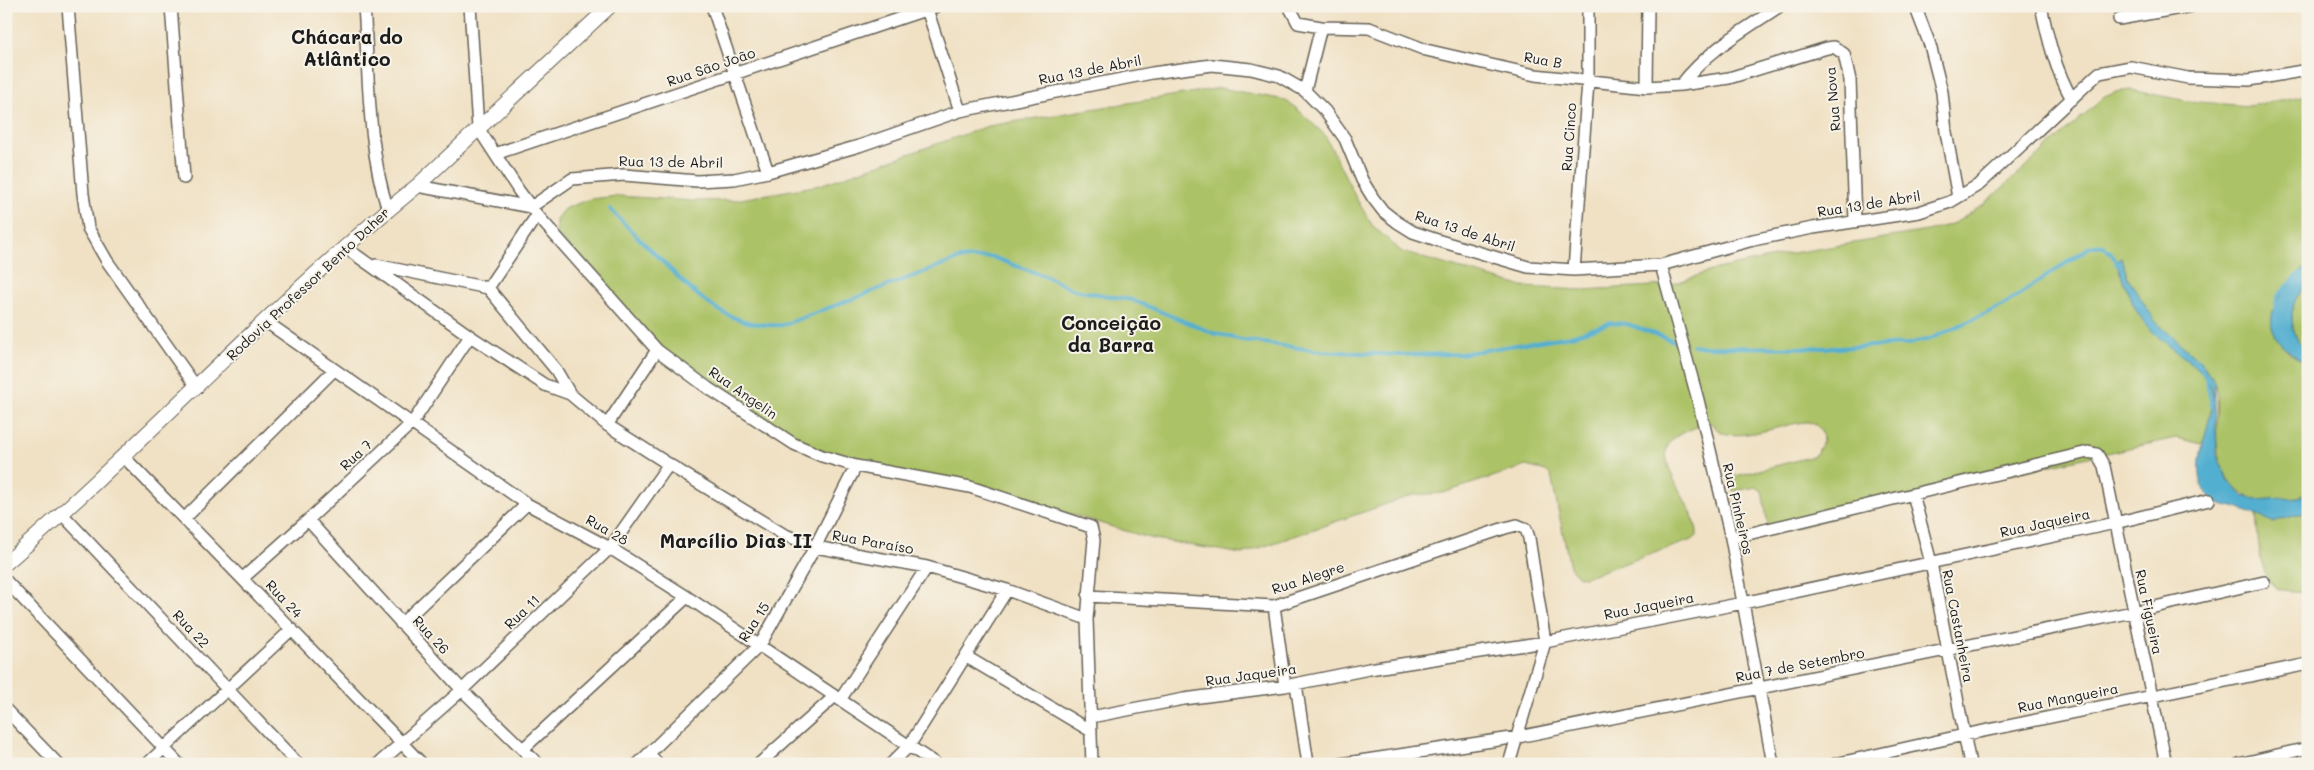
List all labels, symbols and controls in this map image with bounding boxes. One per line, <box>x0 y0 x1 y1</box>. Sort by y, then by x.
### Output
district label: Chácara do Atlântico <box>291 24 403 71</box>
street label: Rua São João <box>664 43 758 91</box>
street label: Rua B <box>1522 47 1564 72</box>
street label: Rua 13 de Abril <box>1037 50 1143 89</box>
street label: Rua Nova <box>1820 66 1845 132</box>
street label: Rua Cinco <box>1557 102 1580 172</box>
street label: Rua 13 de Abril <box>619 151 723 172</box>
street label: Rua 13 de Abril <box>1816 186 1922 221</box>
street label: Rodovia Professor Bento Daher <box>222 203 393 364</box>
street label: Rua 13 de Abril <box>1413 205 1518 256</box>
district label: Conceição da Barra <box>1061 310 1161 357</box>
street label: Rua Angelin <box>705 362 781 423</box>
street label: Rua 7 <box>335 435 376 474</box>
street label: Rua Pinheiros <box>1719 461 1758 557</box>
street label: Rua Jaqueira <box>1998 504 2092 541</box>
street label: Rua 28 <box>583 510 632 549</box>
street label: Rua Paraíso <box>831 525 915 558</box>
district label: Marcílio Dias II <box>660 528 812 553</box>
street label: Rua Alegre <box>1269 557 1347 598</box>
street label: Rua Castanheira <box>1938 568 1979 684</box>
street label: Rua Figueira <box>2131 568 2168 656</box>
street label: Rua 24 <box>262 575 307 622</box>
street label: Rua Jaqueira <box>1602 587 1696 624</box>
street label: Rua 11 <box>500 590 543 633</box>
street label: Rua 15 <box>734 598 774 645</box>
street label: Rua 22 <box>169 606 214 652</box>
street label: Rua 26 <box>409 611 454 658</box>
street label: Rua 7 de Setembro <box>1734 643 1866 686</box>
street label: Rua Jaqueira <box>1204 659 1298 690</box>
street label: Rua Mangueira <box>2016 678 2120 717</box>

